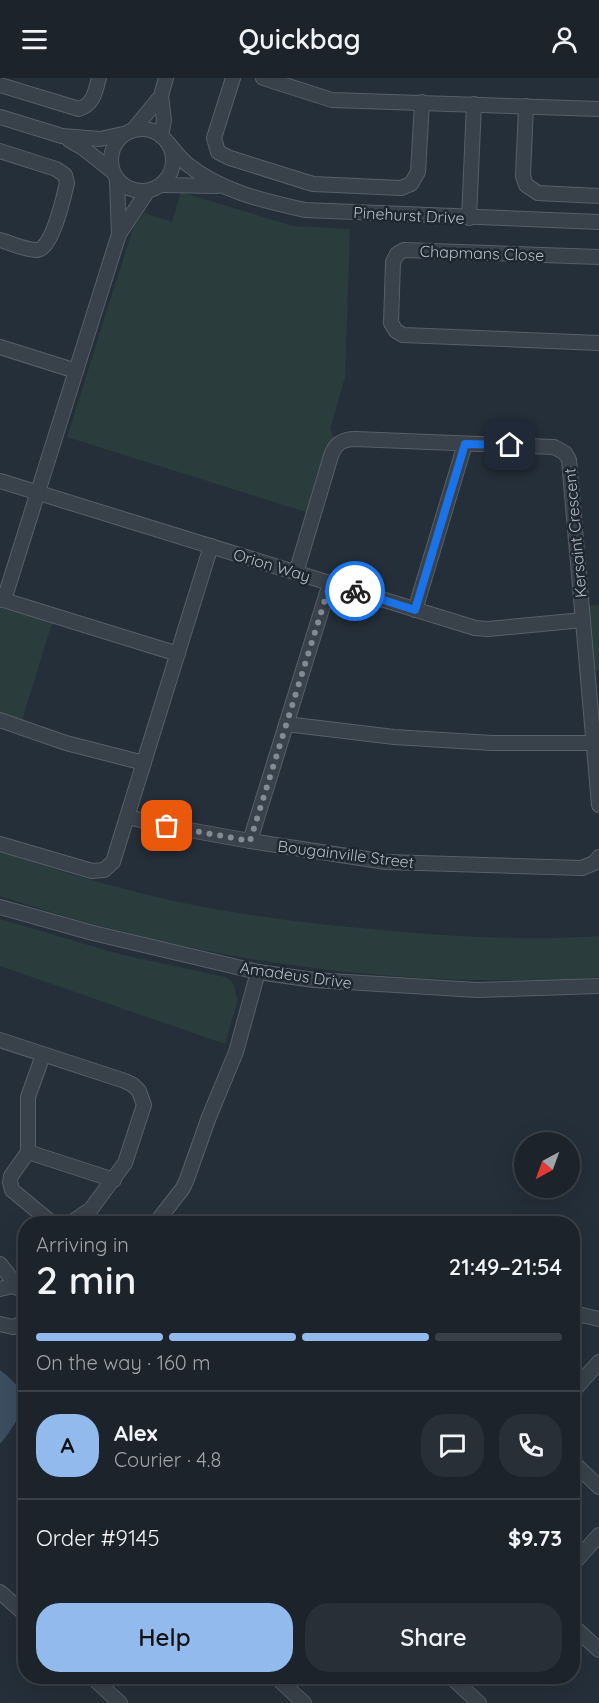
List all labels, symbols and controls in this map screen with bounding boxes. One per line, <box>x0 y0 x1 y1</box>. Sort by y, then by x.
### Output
text: Quickbag <box>238 22 361 56</box>
icon: menu <box>18 23 51 56</box>
icon: person <box>548 23 581 56</box>
street label: Pinehurst Drive <box>353 202 465 228</box>
street label: Chapmans Close <box>419 241 545 265</box>
pin <box>484 419 535 470</box>
icon: home <box>493 428 526 461</box>
street label: Kersaint Crescent <box>559 467 591 599</box>
street label: Orion Way <box>231 544 313 586</box>
courier <box>325 561 385 621</box>
icon: bike <box>339 575 372 608</box>
pin <box>141 800 192 851</box>
icon: bag <box>150 809 183 842</box>
street label: Bougainville Street <box>277 836 415 872</box>
street label: Amadeus Drive <box>239 957 353 993</box>
north arrow <box>514 1132 580 1198</box>
map controls <box>514 1132 580 1198</box>
text: Arriving in <box>36 1232 129 1257</box>
text: 21:49–21:54 <box>449 1253 562 1281</box>
text: 2 min <box>36 1255 137 1304</box>
text: On the way · 160 m <box>36 1350 210 1375</box>
button: chat <box>421 1414 484 1477</box>
button: phone <box>499 1414 562 1477</box>
text: Alex <box>114 1419 157 1447</box>
text: A <box>60 1431 75 1459</box>
text: Courier · 4.8 <box>114 1447 221 1472</box>
text: Order #9145 <box>36 1524 159 1552</box>
text: $9.73 <box>508 1524 562 1552</box>
button: Help <box>36 1603 293 1672</box>
button: Share <box>305 1603 562 1672</box>

